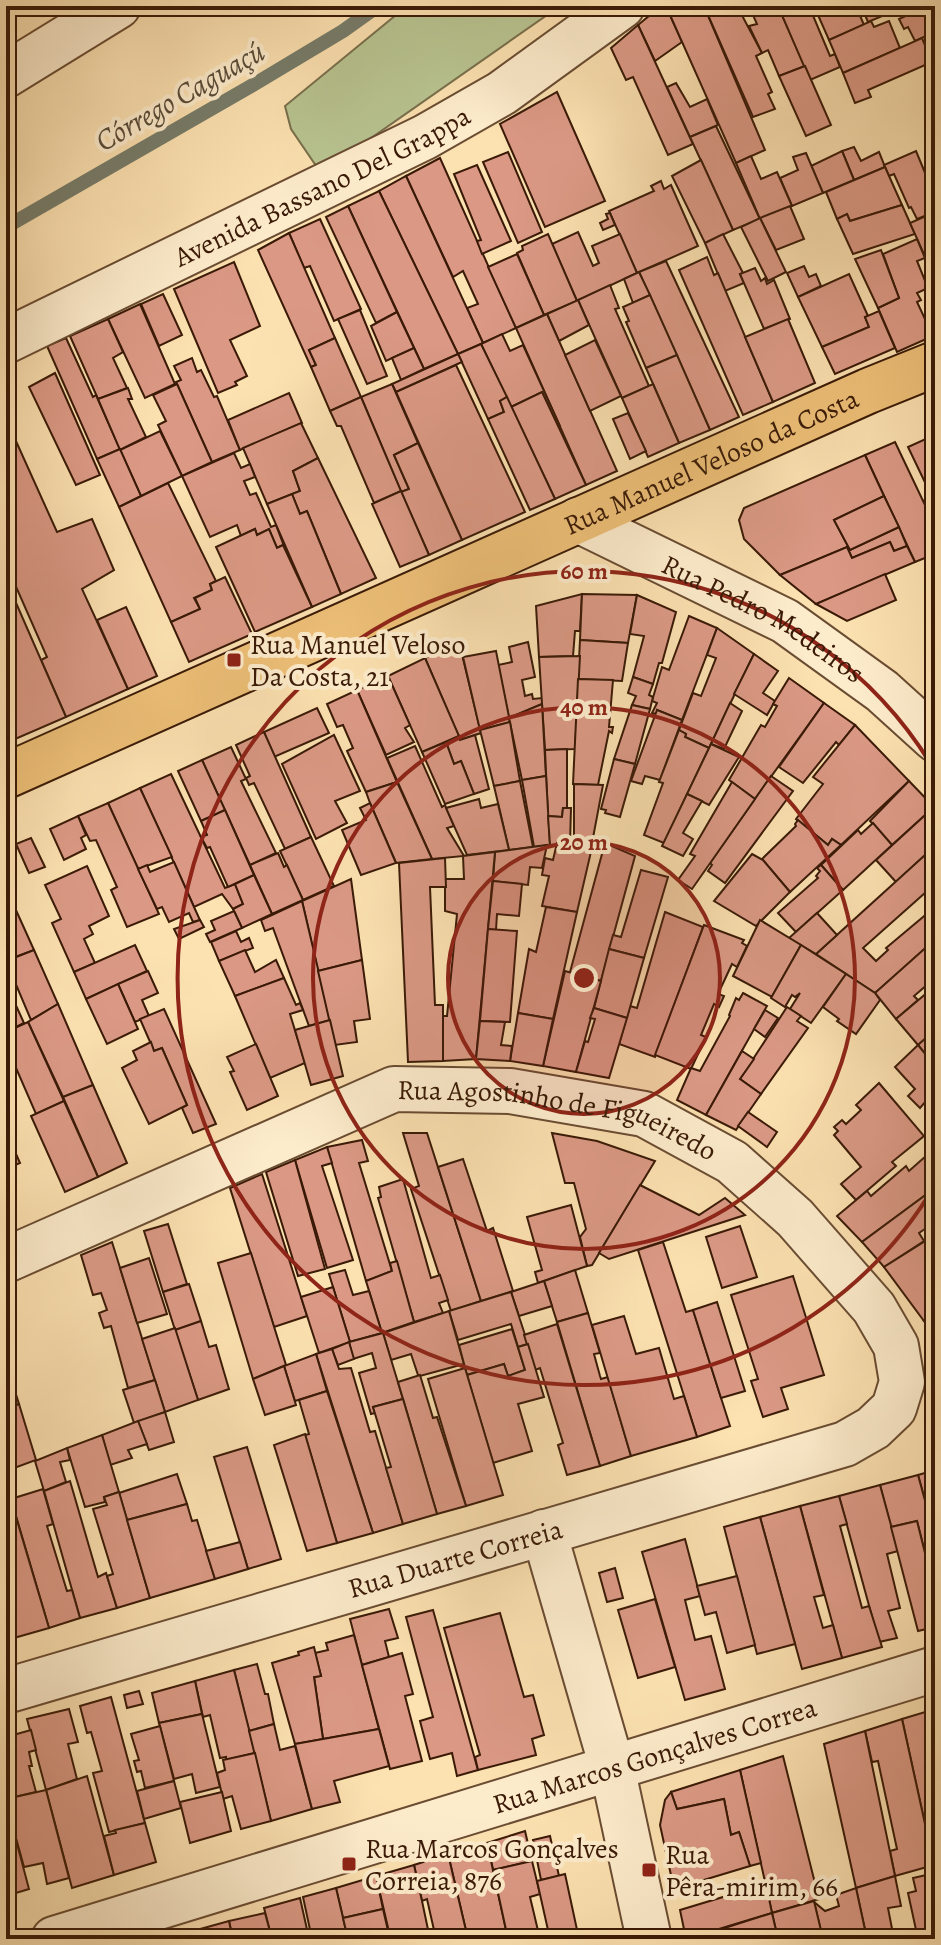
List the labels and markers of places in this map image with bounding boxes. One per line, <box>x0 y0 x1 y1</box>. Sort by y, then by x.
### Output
place label: Rua Manuel Veloso Da Costa, 21 <box>250 626 465 696</box>
marker: Rua Manuel Veloso Da Costa, 21 <box>225 651 243 669</box>
centre of rings <box>570 964 598 992</box>
place label: Rua Marcos Gonçalves Correia, 876 <box>365 1830 619 1900</box>
place label: Rua Pêra-mirim, 66 <box>665 1836 838 1906</box>
marker: Rua Marcos Gonçalves Correia, 876 <box>340 1855 358 1873</box>
marker: Rua Pêra-mirim, 66 <box>640 1861 658 1879</box>

